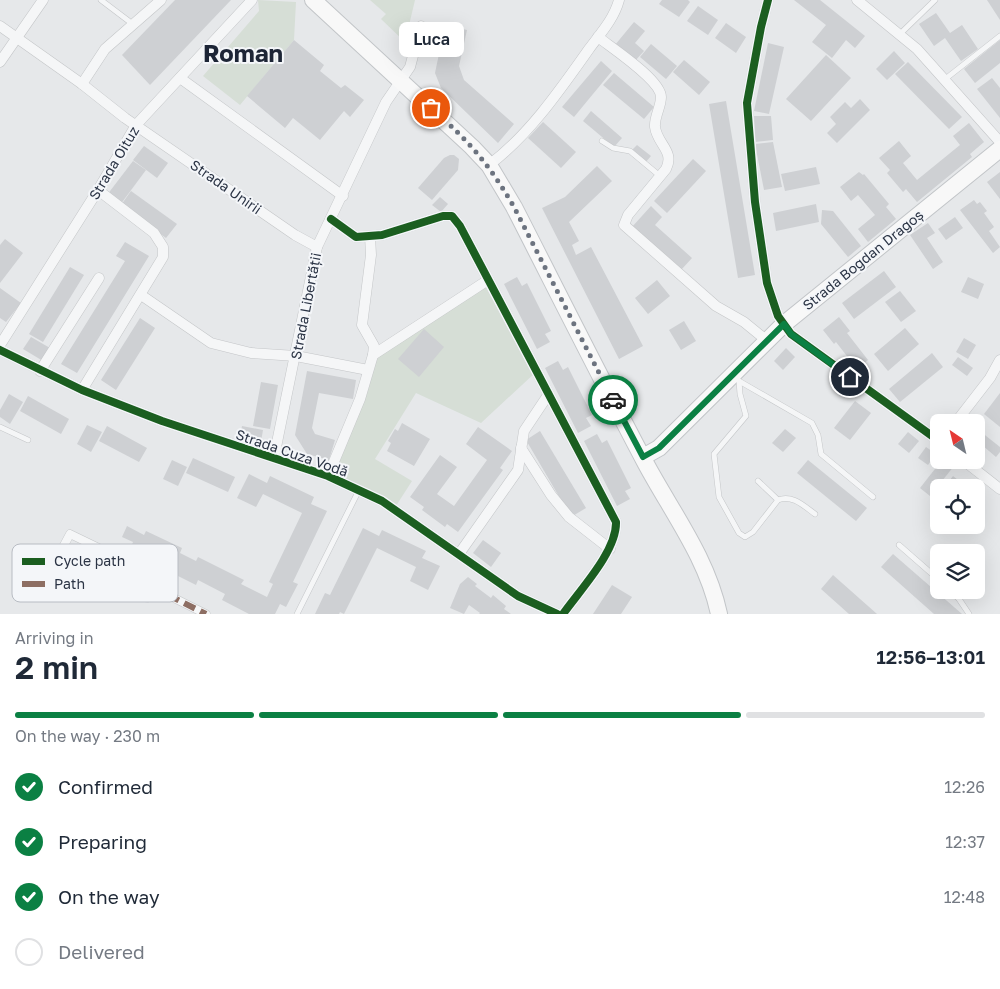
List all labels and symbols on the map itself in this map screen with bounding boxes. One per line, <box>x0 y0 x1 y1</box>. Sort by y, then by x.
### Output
callout: Luca <box>398 23 464 58</box>
district label: Roman <box>203 38 283 67</box>
pin <box>410 87 452 129</box>
street label: Strada Oituz <box>85 123 142 203</box>
street label: Strada Unirii <box>187 156 265 217</box>
street label: Strada Bogdan Dragoș <box>799 206 926 313</box>
street label: Strada Libertății <box>287 251 324 361</box>
pin <box>829 356 871 398</box>
courier <box>588 375 638 425</box>
north arrow <box>930 414 985 469</box>
street label: Strada Cuza Vodă <box>234 425 350 480</box>
legend <box>12 544 178 602</box>
text: Cycle path <box>54 552 125 569</box>
text: Path <box>54 575 85 592</box>

